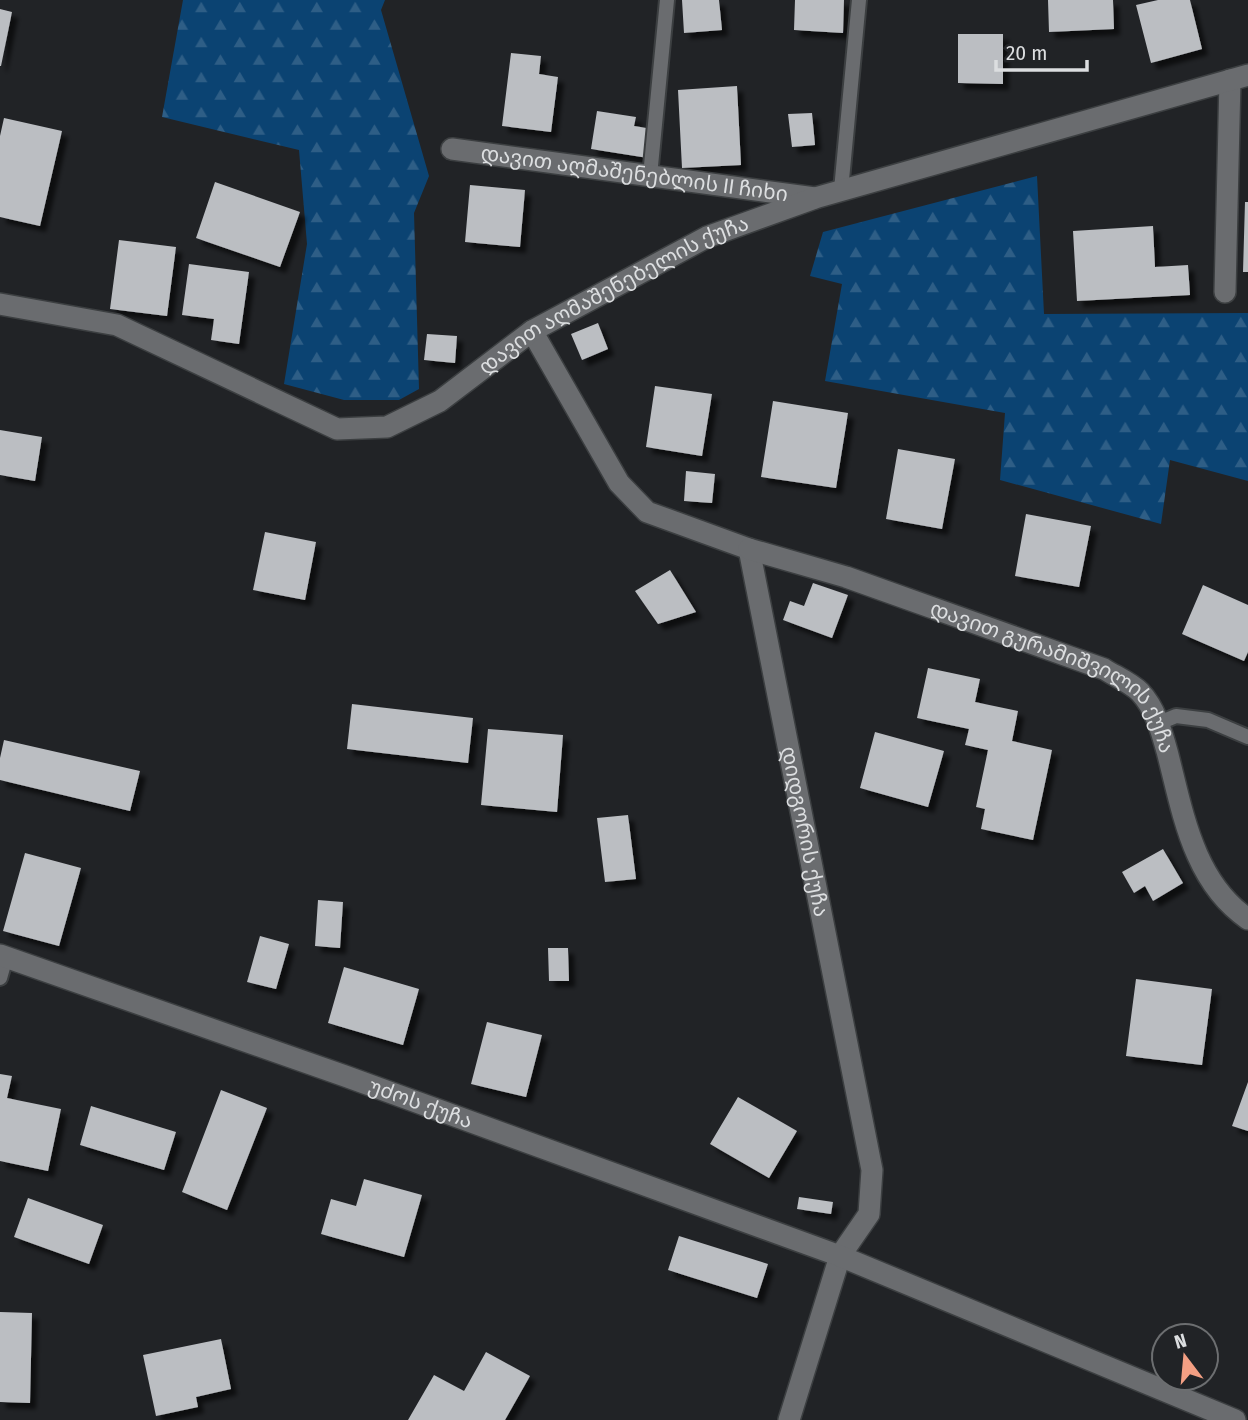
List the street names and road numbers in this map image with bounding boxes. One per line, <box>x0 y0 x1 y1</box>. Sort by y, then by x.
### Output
street label: დავით აღმაშენებლის II ჩიხი <box>479 140 790 207</box>
street label: დავით აღმაშენებელის ქუჩა <box>473 210 752 380</box>
street label: დავით გურამიშვილის ქუჩა <box>927 595 1180 756</box>
street label: დიდგორის ქუჩა <box>775 744 835 919</box>
street label: უძოს ქუჩა <box>365 1073 476 1134</box>

